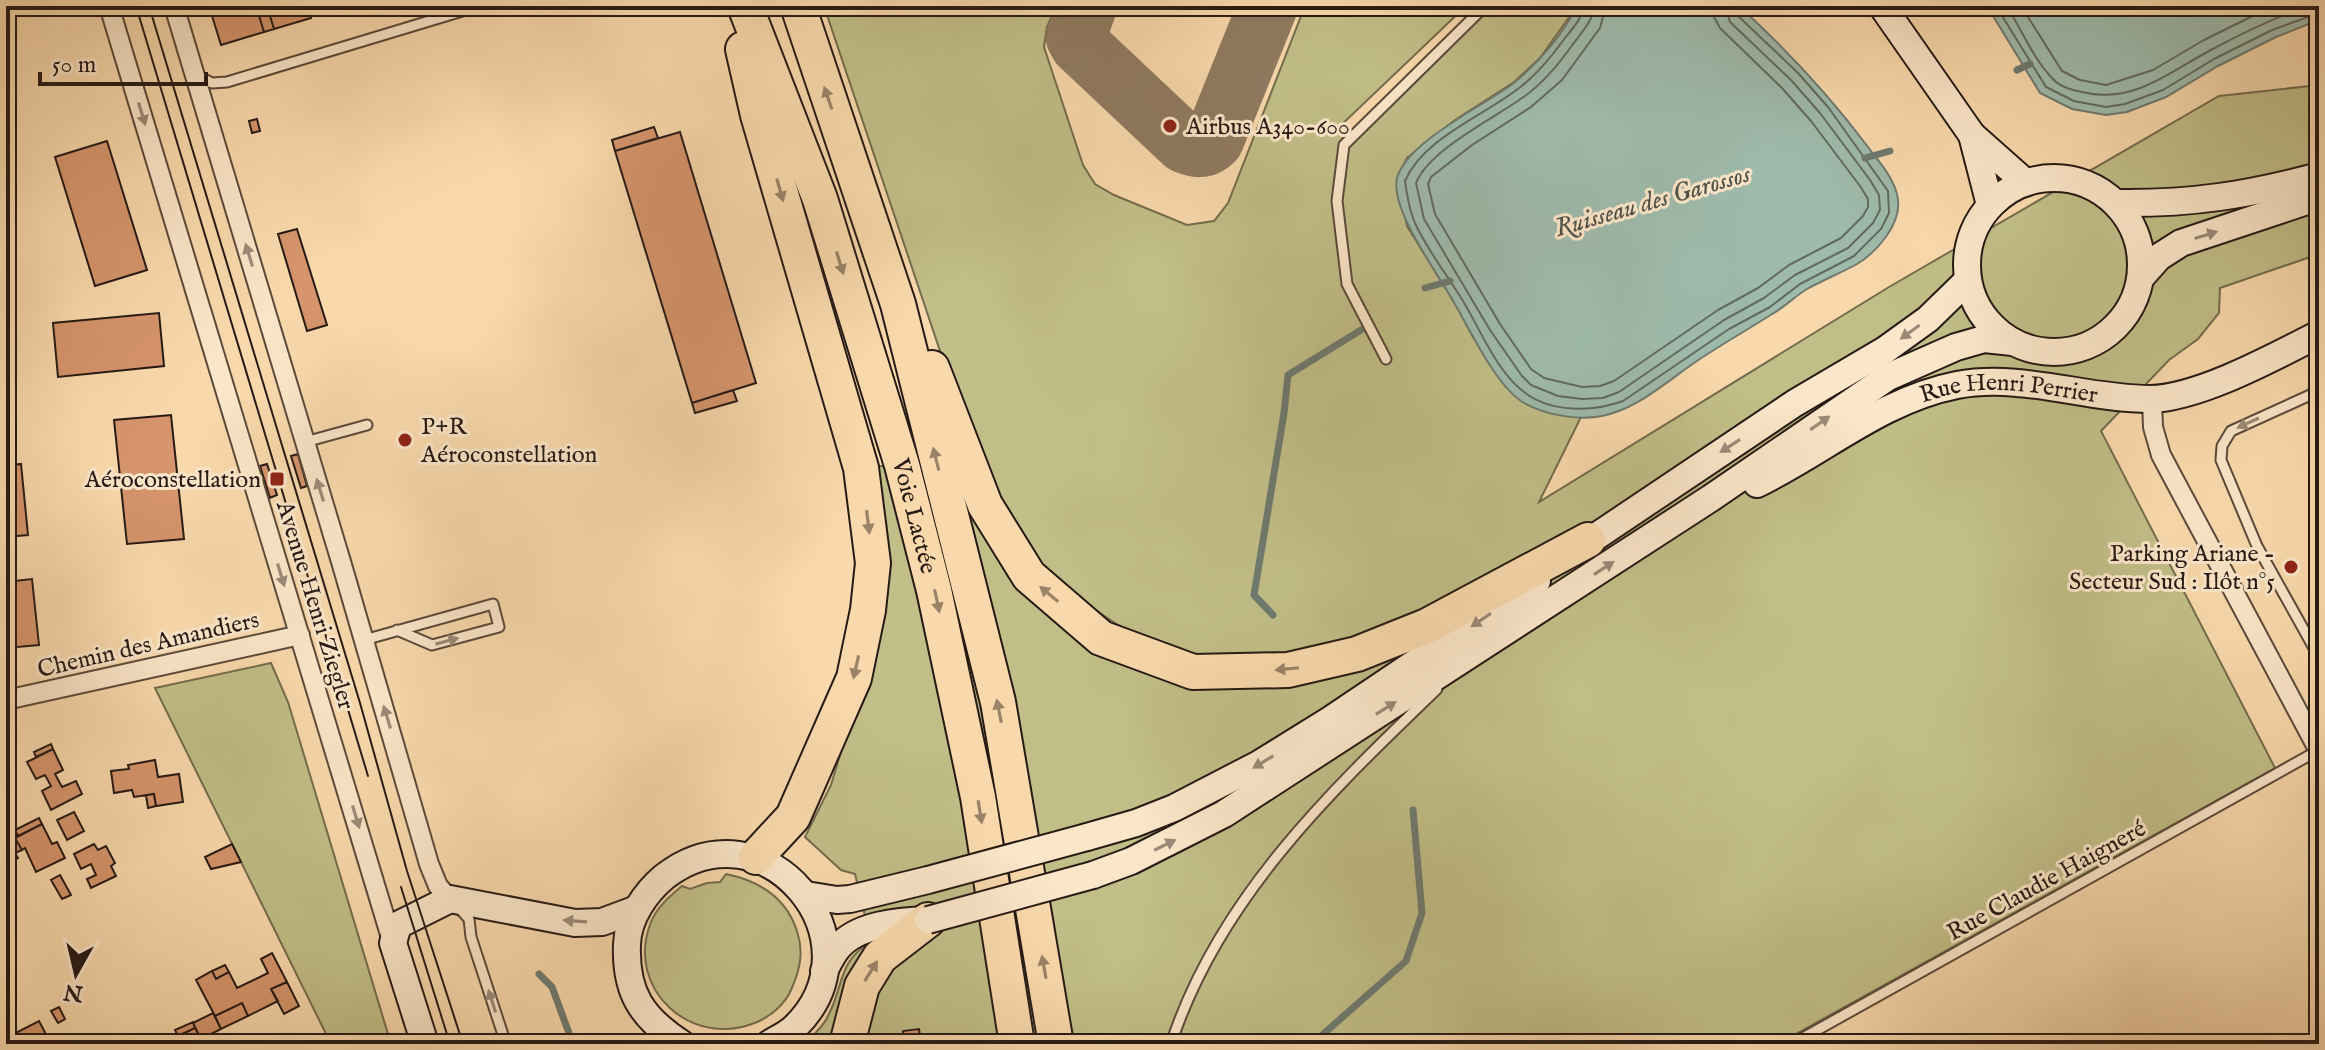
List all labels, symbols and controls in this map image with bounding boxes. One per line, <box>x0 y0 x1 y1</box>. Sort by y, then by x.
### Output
scale bar <box>40 36 206 86</box>
text: 50 m <box>52 50 96 81</box>
one-way arrow <box>822 85 834 109</box>
one-way arrow <box>136 102 149 126</box>
place label: Airbus A340-600 <box>1185 112 1350 143</box>
marker: Airbus A340-600 <box>1161 117 1179 135</box>
water label: Ruisseau des Garossos <box>1551 158 1755 245</box>
one-way arrow <box>774 179 787 203</box>
one-way arrow <box>2194 228 2218 241</box>
one-way arrow <box>242 243 255 267</box>
one-way arrow <box>835 251 847 275</box>
one-way arrow <box>1900 324 1921 339</box>
street label: Rue Henri Perrier <box>1916 368 2100 411</box>
place label: P+R Aéroconstellation <box>420 412 598 471</box>
one-way arrow <box>1810 416 1831 431</box>
one-way arrow <box>2236 416 2260 430</box>
marker: P+R Aéroconstellation <box>396 431 414 449</box>
one-way arrow <box>1719 438 1740 453</box>
one-way arrow <box>929 446 941 471</box>
street label: Voie Lactée <box>884 454 943 577</box>
place label: Aéroconstellation <box>84 465 261 496</box>
marker: Aéroconstellation <box>268 470 286 488</box>
one-way arrow <box>313 478 326 502</box>
street label: Avenue Henri Ziegler <box>268 496 361 714</box>
one-way arrow <box>862 510 875 535</box>
place label: Parking Ariane - Secteur Sud : Ilôt n°5 <box>2069 539 2275 598</box>
marker: Parking Ariane - Secteur Sud : Ilôt n°5 <box>2282 558 2300 576</box>
one-way arrow <box>1594 560 1615 575</box>
one-way arrow <box>276 563 288 587</box>
one-way arrow <box>1040 586 1060 603</box>
one-way arrow <box>931 588 943 613</box>
street label: Chemin des Amandiers <box>34 605 262 686</box>
one-way arrow <box>1470 612 1492 627</box>
one-way arrow <box>436 634 460 647</box>
one-way arrow <box>849 655 862 680</box>
one-way arrow <box>1274 662 1299 675</box>
one-way arrow <box>992 698 1005 723</box>
one-way arrow <box>1375 701 1396 716</box>
one-way arrow <box>380 705 393 729</box>
one-way arrow <box>1252 755 1274 769</box>
one-way arrow <box>974 800 987 825</box>
one-way arrow <box>350 805 363 829</box>
street label: Rue Claudie Haigneré <box>1942 814 2152 949</box>
one-way arrow <box>1153 838 1176 852</box>
one-way arrow <box>562 914 587 927</box>
north arrow <box>36 934 116 1014</box>
one-way arrow <box>1038 954 1050 979</box>
one-way arrow <box>864 960 878 982</box>
text: N <box>62 977 86 1007</box>
one-way arrow <box>485 989 498 1013</box>

